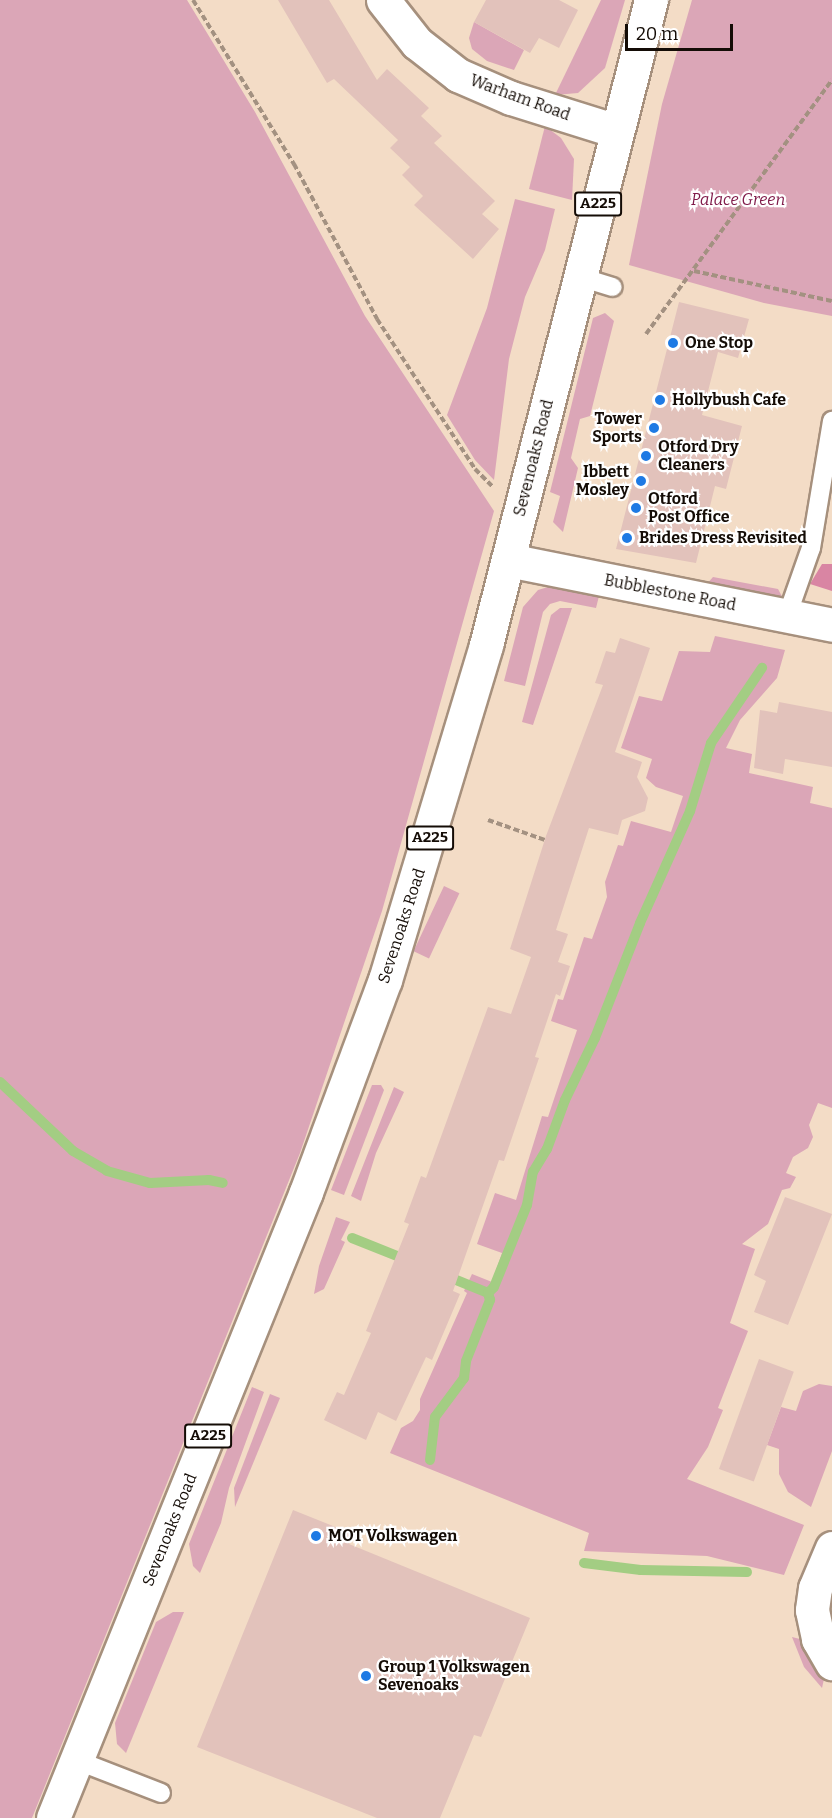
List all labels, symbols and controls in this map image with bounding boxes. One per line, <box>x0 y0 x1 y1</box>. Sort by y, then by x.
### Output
scale bar <box>628 12 736 50</box>
text: 20 m <box>636 23 678 45</box>
street label: Warham Road <box>467 71 573 125</box>
park label: Palace Green <box>691 190 785 210</box>
road number: A225 <box>574 192 622 216</box>
place label: One Stop <box>685 333 753 353</box>
marker: One Stop <box>666 336 680 350</box>
place label: Hollybush Cafe <box>672 390 786 410</box>
marker: Hollybush Cafe <box>653 393 667 407</box>
street label: Sevenoaks Road <box>510 398 558 518</box>
place label: Tower Sports <box>592 409 642 447</box>
marker: Tower Sports <box>647 421 661 435</box>
place label: Otford Dry Cleaners <box>658 437 739 475</box>
marker: Otford Dry Cleaners <box>639 449 653 463</box>
place label: Ibbett Mosley <box>576 462 629 500</box>
marker: Ibbett Mosley <box>634 474 648 488</box>
place label: Otford Post Office <box>648 489 729 527</box>
marker: Otford Post Office <box>629 501 643 515</box>
place label: Brides Dress Revisited <box>639 528 807 548</box>
marker: Brides Dress Revisited <box>620 531 634 545</box>
street label: Bubblestone Road <box>602 571 738 615</box>
road number: A225 <box>406 826 454 850</box>
street label: Sevenoaks Road <box>374 866 430 986</box>
road number: A225 <box>184 1424 232 1448</box>
street label: Sevenoaks Road <box>139 1471 201 1589</box>
place label: MOT Volkswagen <box>328 1526 457 1546</box>
marker: MOT Volkswagen <box>309 1529 323 1543</box>
place label: Group 1 Volkswagen Sevenoaks <box>378 1657 530 1695</box>
marker: Group 1 Volkswagen Sevenoaks <box>359 1669 373 1683</box>

